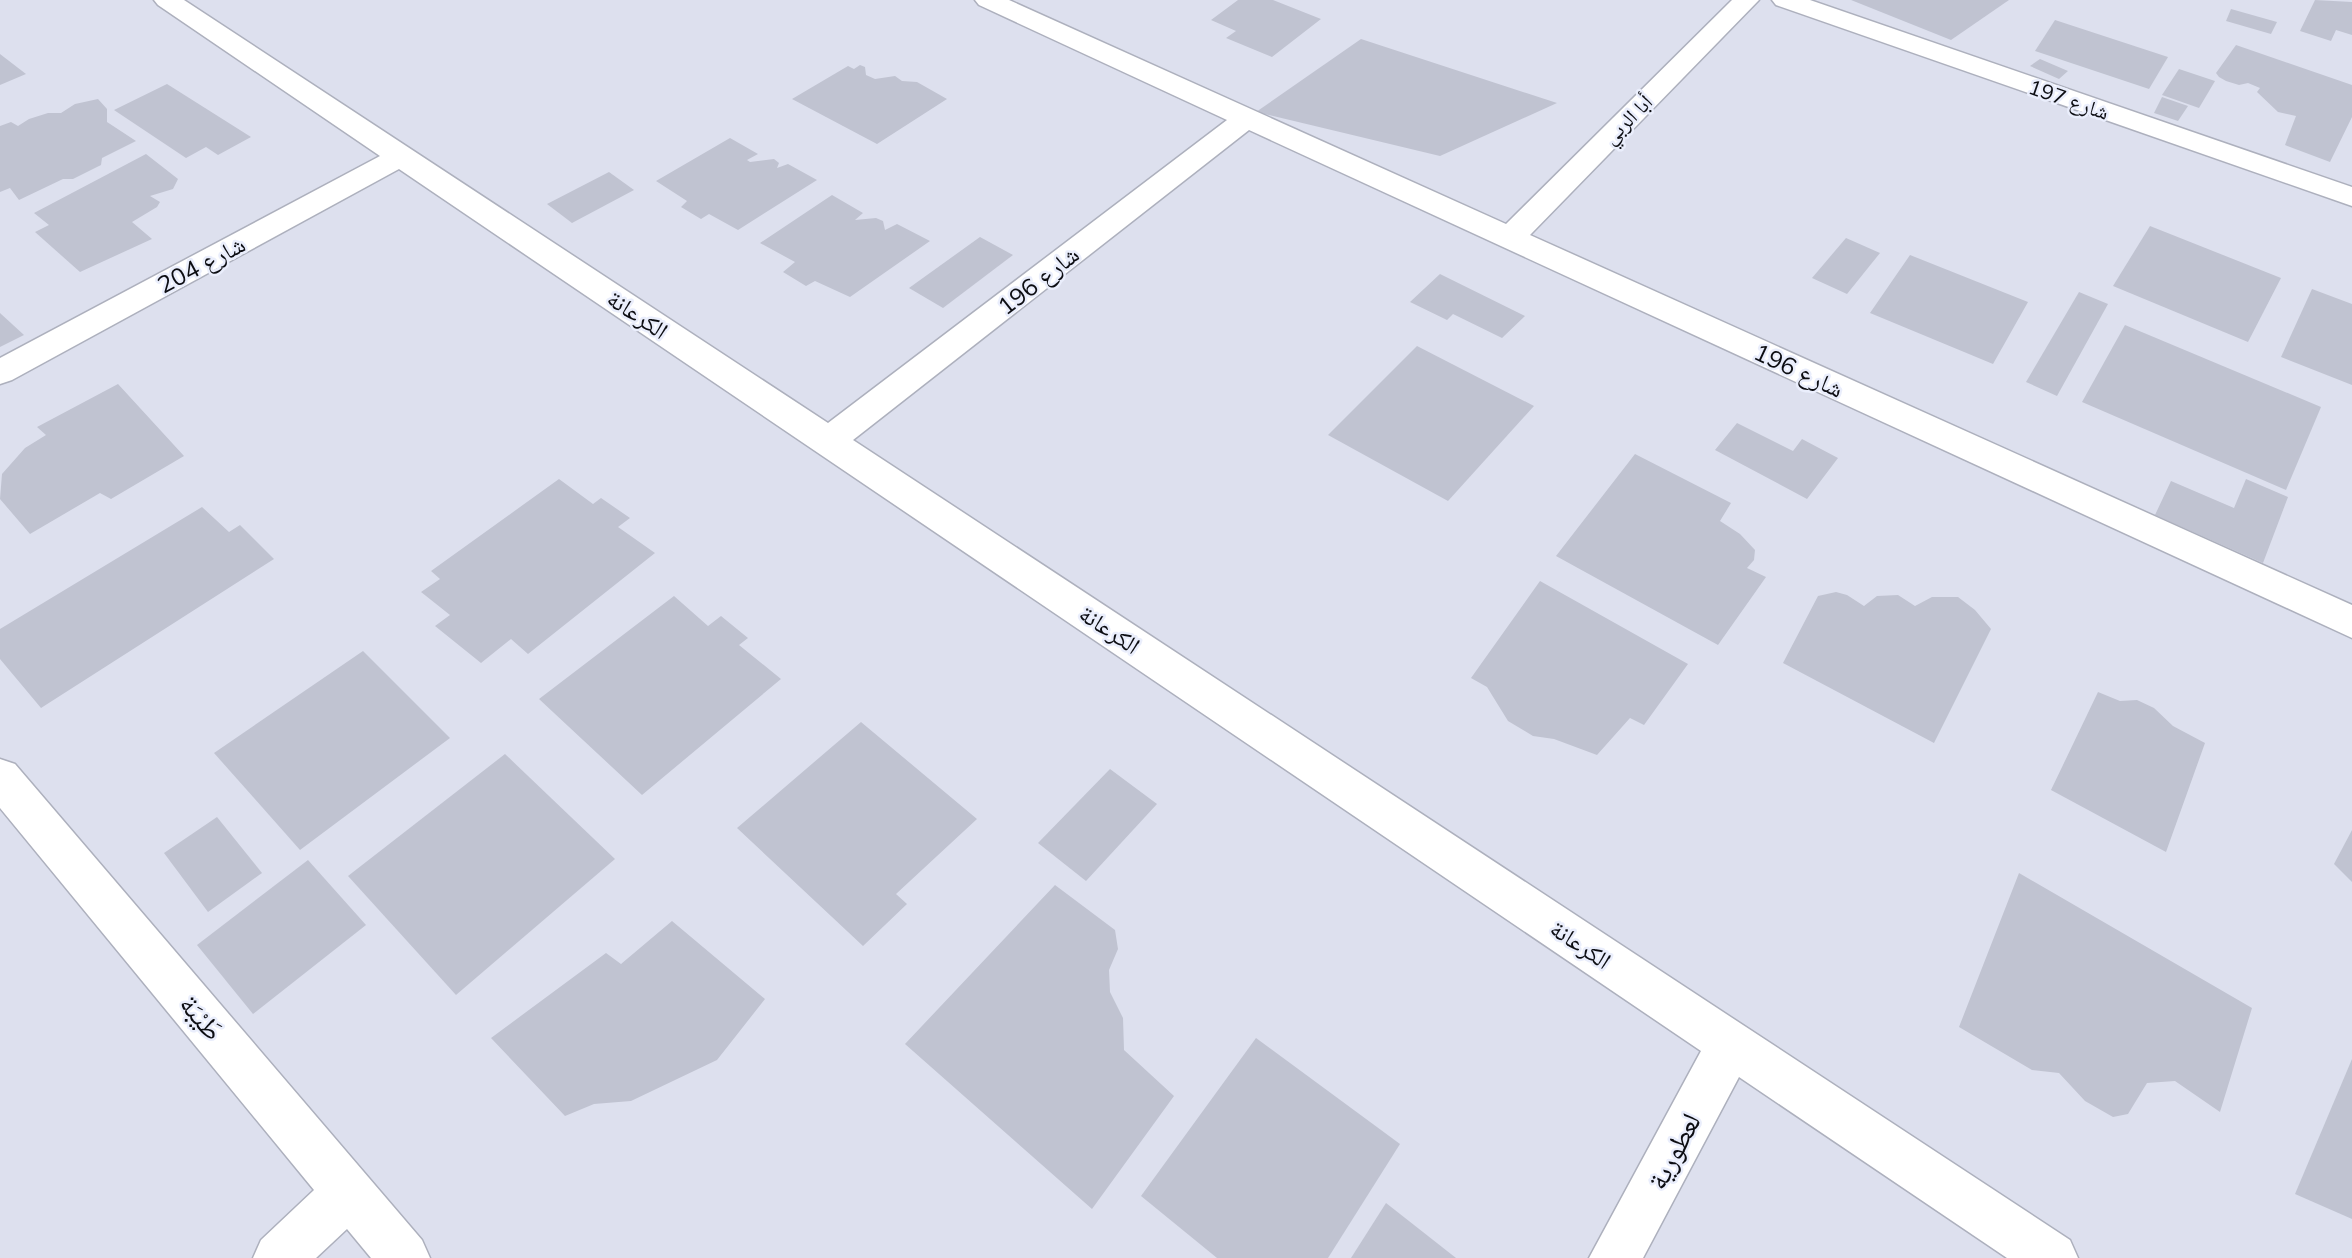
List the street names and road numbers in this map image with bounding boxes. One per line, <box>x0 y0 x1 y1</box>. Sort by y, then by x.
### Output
street label: شارع 197 <box>2025 73 2113 126</box>
street label: أبا الربي <box>1597 89 1660 152</box>
street label: شارع 204 <box>152 228 250 300</box>
street label: شارع 196 <box>991 239 1085 322</box>
street label: الكرعانة <box>602 283 674 345</box>
street label: شارع 196 <box>1749 336 1848 405</box>
street label: الكرعانة <box>1074 598 1146 660</box>
street label: الكرعانة <box>1545 913 1617 975</box>
street label: طَيْبَة <box>173 987 231 1047</box>
street label: لعطورية <box>1638 1107 1708 1195</box>

